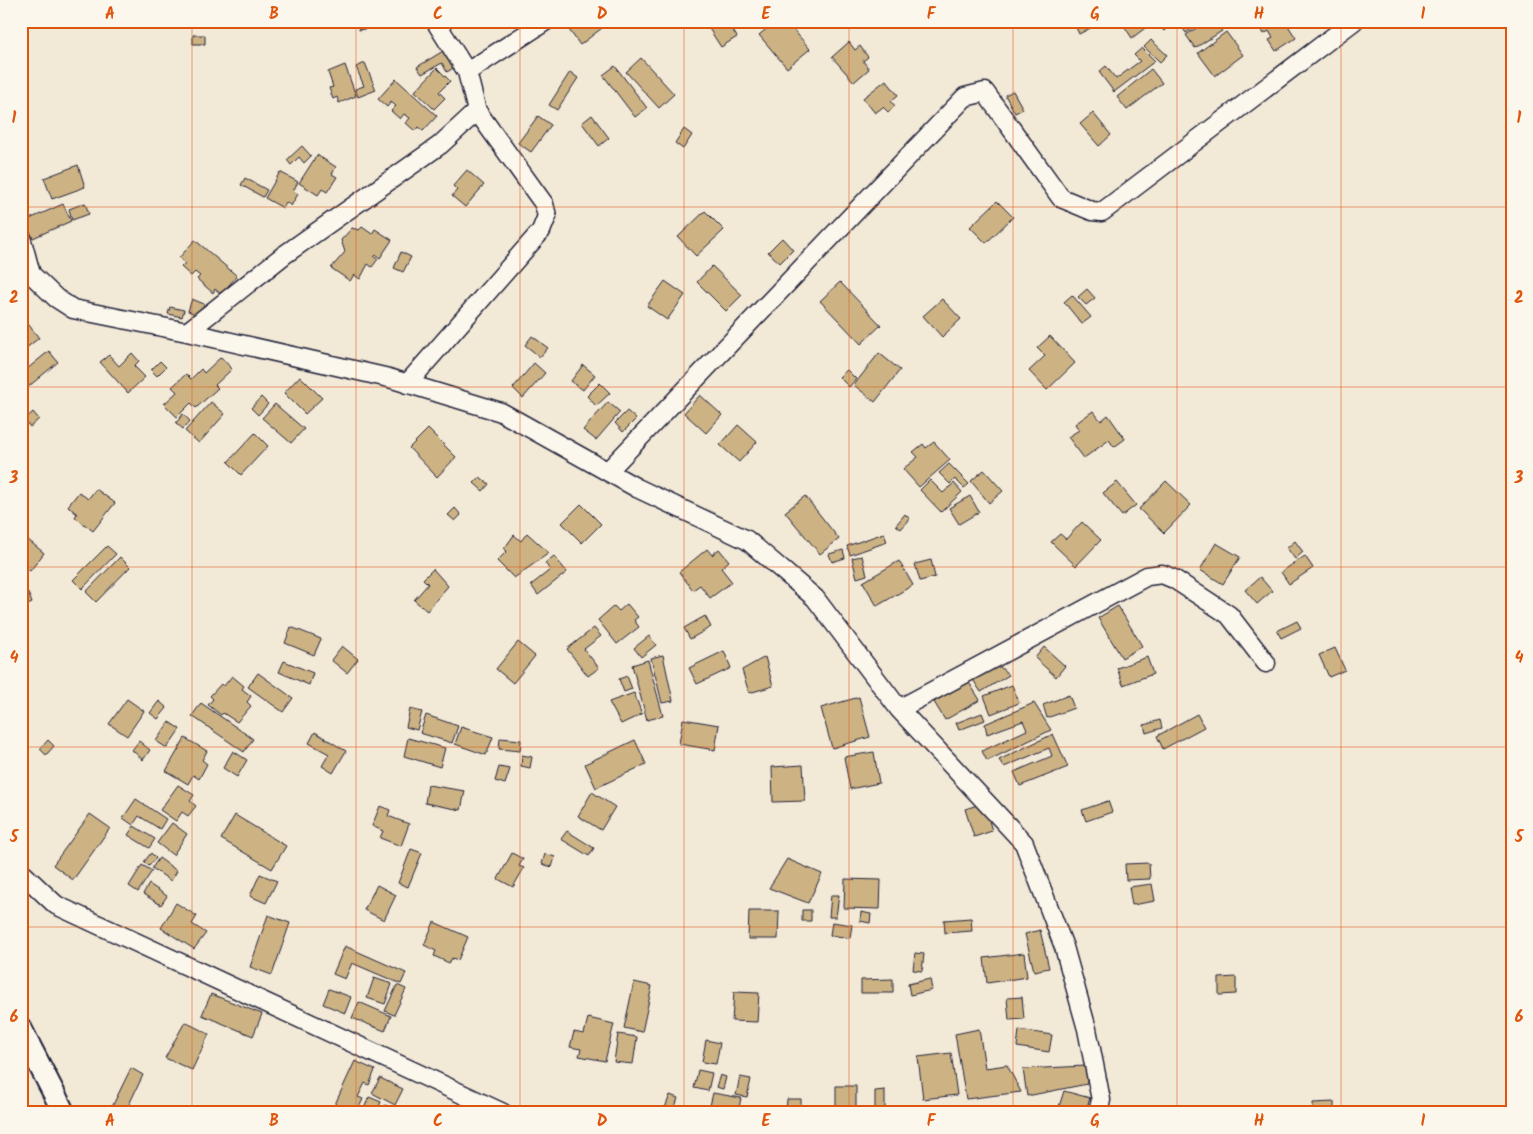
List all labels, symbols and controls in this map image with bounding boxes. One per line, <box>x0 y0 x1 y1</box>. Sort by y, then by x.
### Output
text: A <box>105 2 115 27</box>
text: B <box>269 2 279 27</box>
text: C <box>433 2 443 27</box>
text: D <box>597 2 608 27</box>
text: E <box>762 2 772 27</box>
text: F <box>927 2 937 27</box>
text: G <box>1090 2 1100 27</box>
text: H <box>1254 2 1264 27</box>
text: I <box>1421 2 1426 27</box>
text: 1 <box>12 106 17 131</box>
text: 1 <box>1517 106 1522 131</box>
text: 2 <box>9 286 19 311</box>
text: 2 <box>1514 286 1524 311</box>
text: 3 <box>9 466 19 491</box>
text: 3 <box>1514 466 1524 491</box>
text: 4 <box>10 646 19 671</box>
text: 4 <box>1515 646 1524 671</box>
text: 5 <box>9 825 20 850</box>
text: 5 <box>1514 825 1525 850</box>
text: 6 <box>10 1005 19 1030</box>
text: 6 <box>1515 1005 1524 1030</box>
text: A <box>105 1109 115 1134</box>
text: B <box>269 1109 279 1134</box>
text: C <box>433 1109 443 1134</box>
text: D <box>597 1109 608 1134</box>
text: E <box>762 1109 772 1134</box>
text: F <box>927 1109 937 1134</box>
text: G <box>1090 1109 1100 1134</box>
text: H <box>1254 1109 1264 1134</box>
text: I <box>1421 1109 1426 1134</box>

